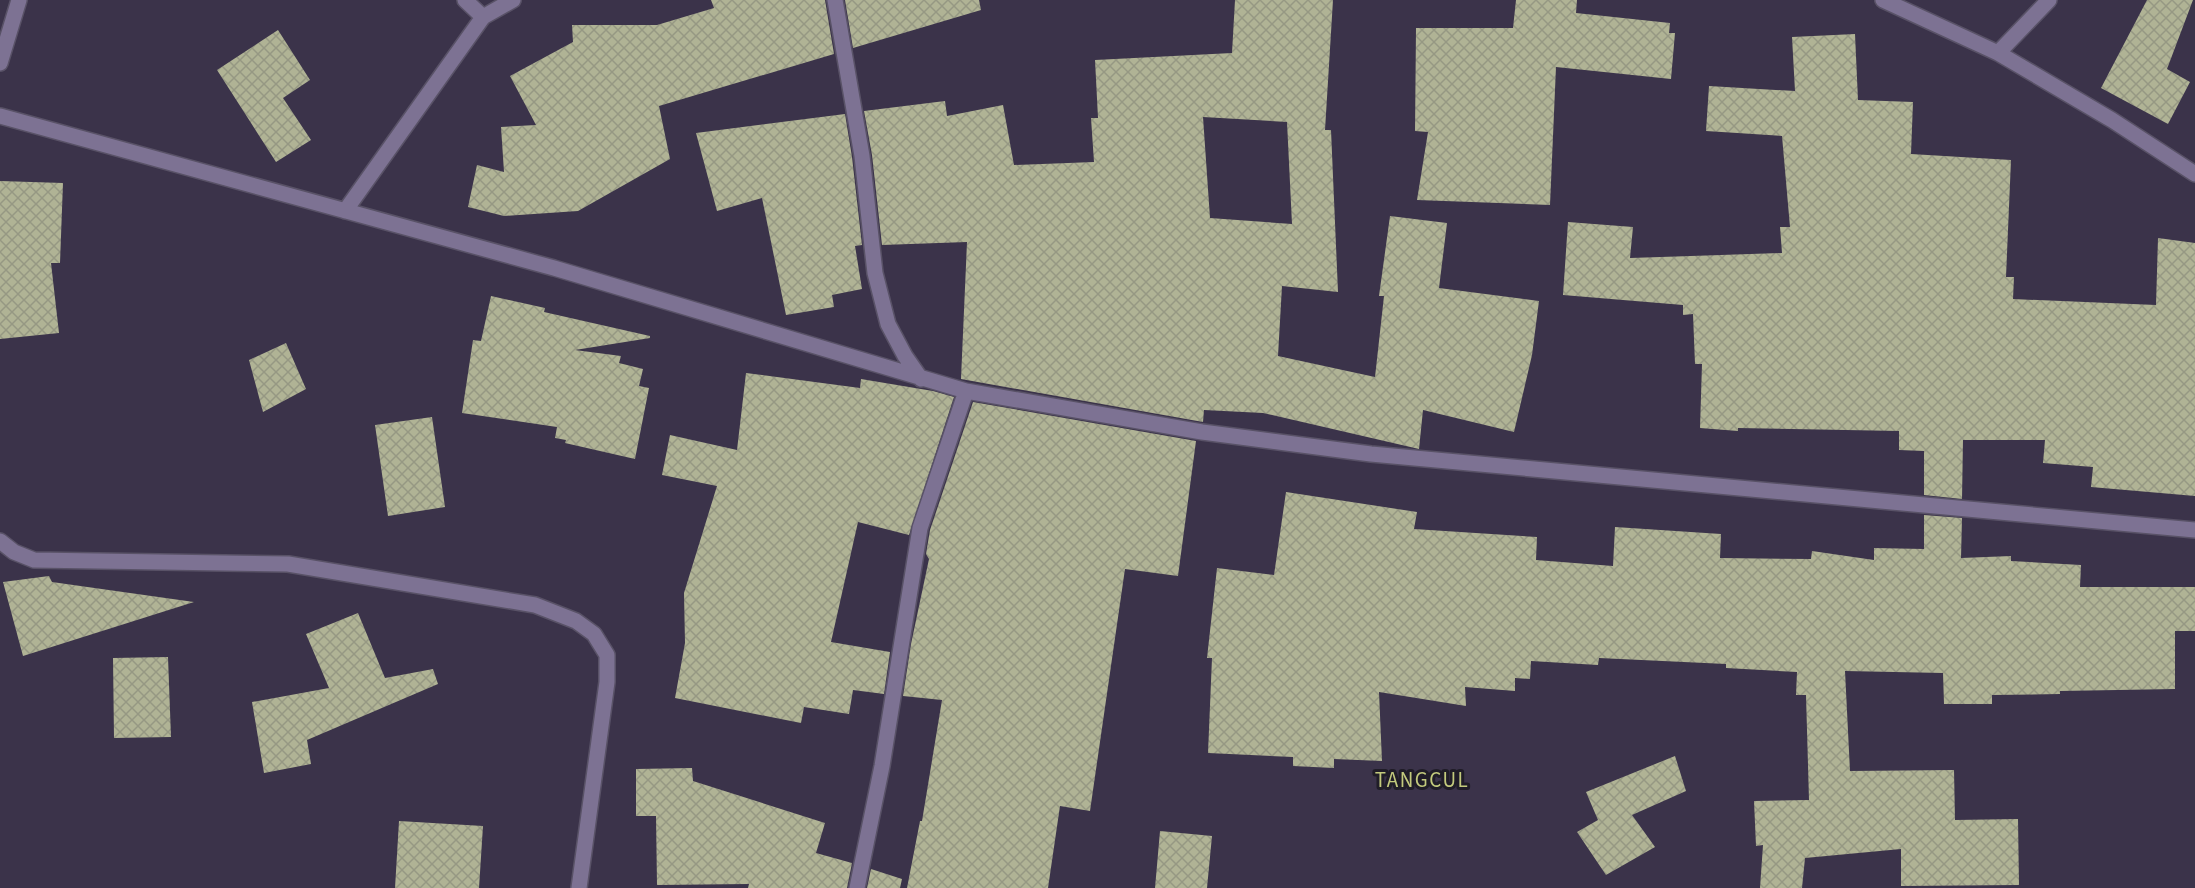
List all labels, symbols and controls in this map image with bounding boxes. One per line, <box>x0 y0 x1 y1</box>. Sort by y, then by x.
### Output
district label: TANGCUL <box>1375 765 1469 795</box>

